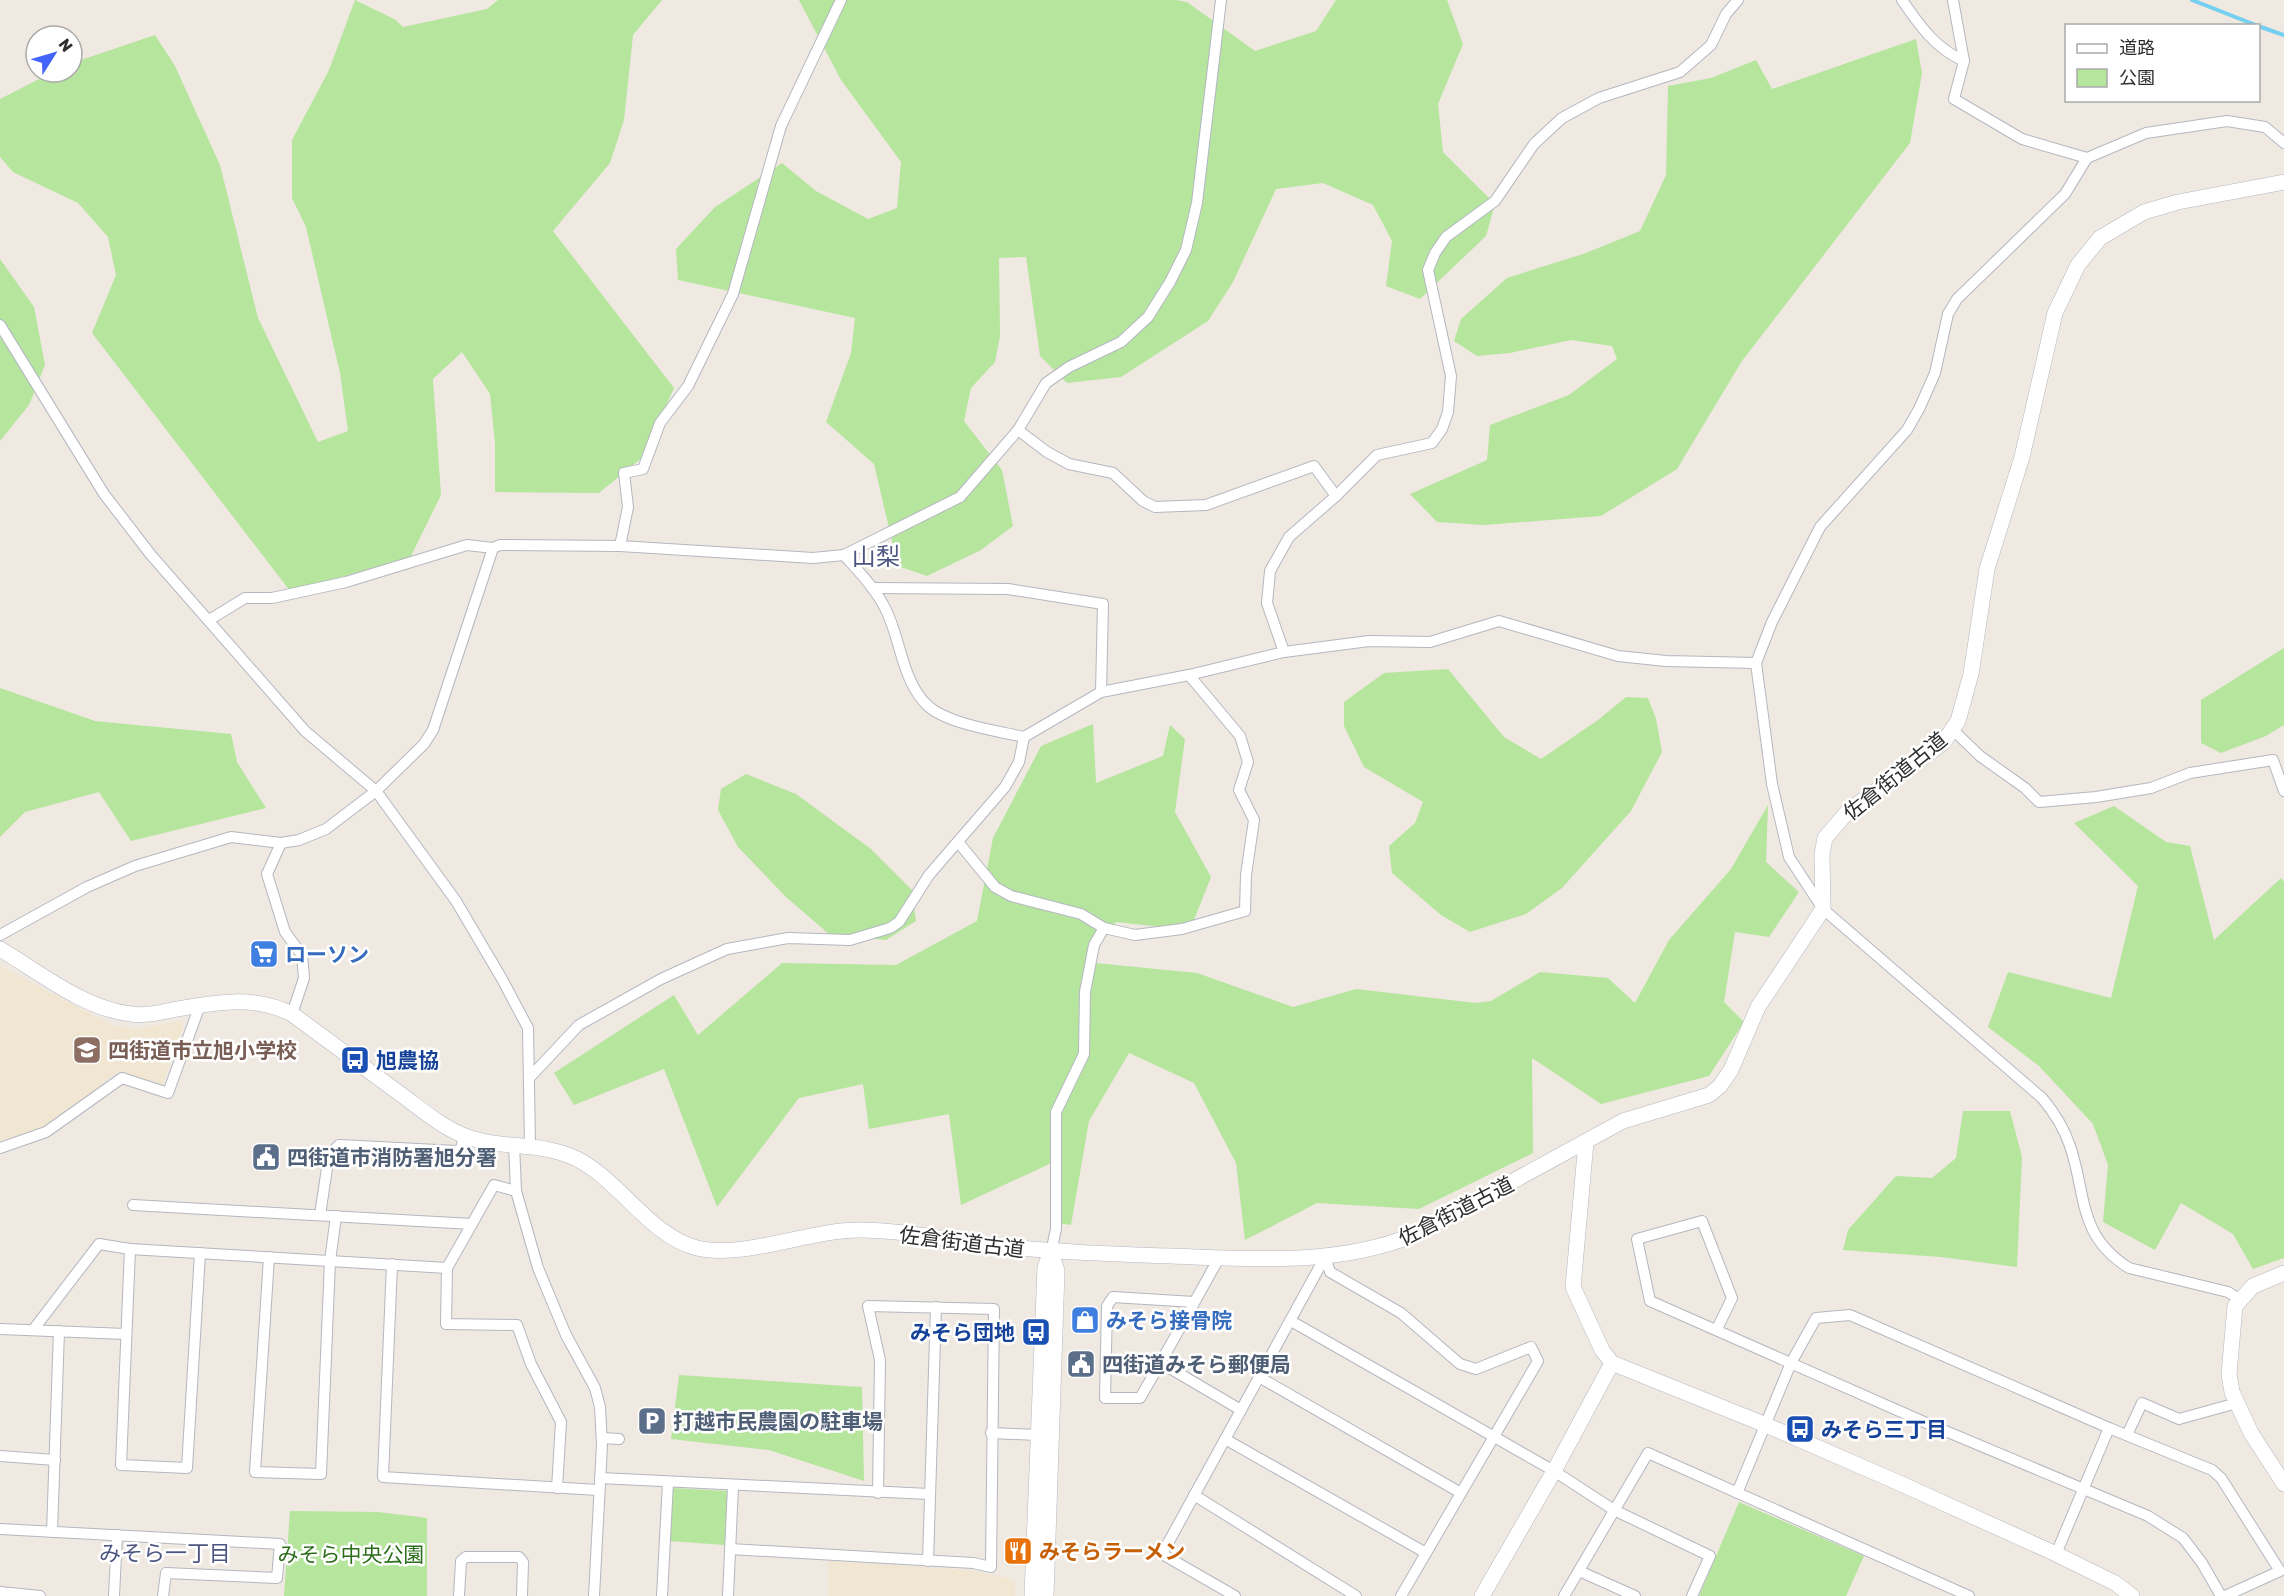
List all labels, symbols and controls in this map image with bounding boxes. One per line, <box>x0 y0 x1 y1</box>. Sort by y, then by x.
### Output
north arrow <box>24 24 84 84</box>
legend <box>2065 24 2260 102</box>
text: N <box>55 35 77 56</box>
text: 道路 <box>2119 37 2155 59</box>
text: 公園 <box>2119 67 2155 89</box>
district label: 山梨 <box>852 543 900 571</box>
street label: 佐倉街道古道 <box>1838 727 1952 825</box>
supermarket icon: ローソン <box>248 938 280 970</box>
place label: ローソン <box>285 942 369 967</box>
school or university icon: 四街道市立旭小学校 <box>71 1034 103 1066</box>
place label: 四街道市立旭小学校 <box>108 1038 297 1063</box>
bus stop icon: 旭農協 <box>339 1044 371 1076</box>
place label: 旭農協 <box>376 1048 439 1073</box>
public building icon: 四街道市消防署旭分署 <box>250 1141 282 1173</box>
place label: 四街道市消防署旭分署 <box>287 1145 497 1170</box>
street label: 佐倉街道古道 <box>1394 1171 1518 1251</box>
street label: 佐倉街道古道 <box>898 1222 1026 1262</box>
shop icon: みそら接骨院 <box>1069 1304 1101 1336</box>
place label: みそら接骨院 <box>1106 1308 1232 1333</box>
bus stop icon: みそら団地 <box>1020 1316 1052 1348</box>
place label: みそら団地 <box>910 1320 1015 1345</box>
public building icon: 四街道みそら郵便局 <box>1065 1348 1097 1380</box>
place label: 四街道みそら郵便局 <box>1102 1352 1291 1377</box>
parking icon: 打越市民農園の駐車場 <box>636 1405 668 1437</box>
place label: 打越市民農園の駐車場 <box>673 1409 883 1434</box>
bus stop icon: みそら三丁目 <box>1784 1413 1816 1445</box>
place label: みそら三丁目 <box>1821 1417 1947 1442</box>
restaurant icon: みそらラーメン <box>1002 1535 1034 1567</box>
place label: みそらラーメン <box>1039 1539 1185 1564</box>
district label: みそら一丁目 <box>99 1540 231 1567</box>
park label: みそら中央公園 <box>278 1542 425 1567</box>

